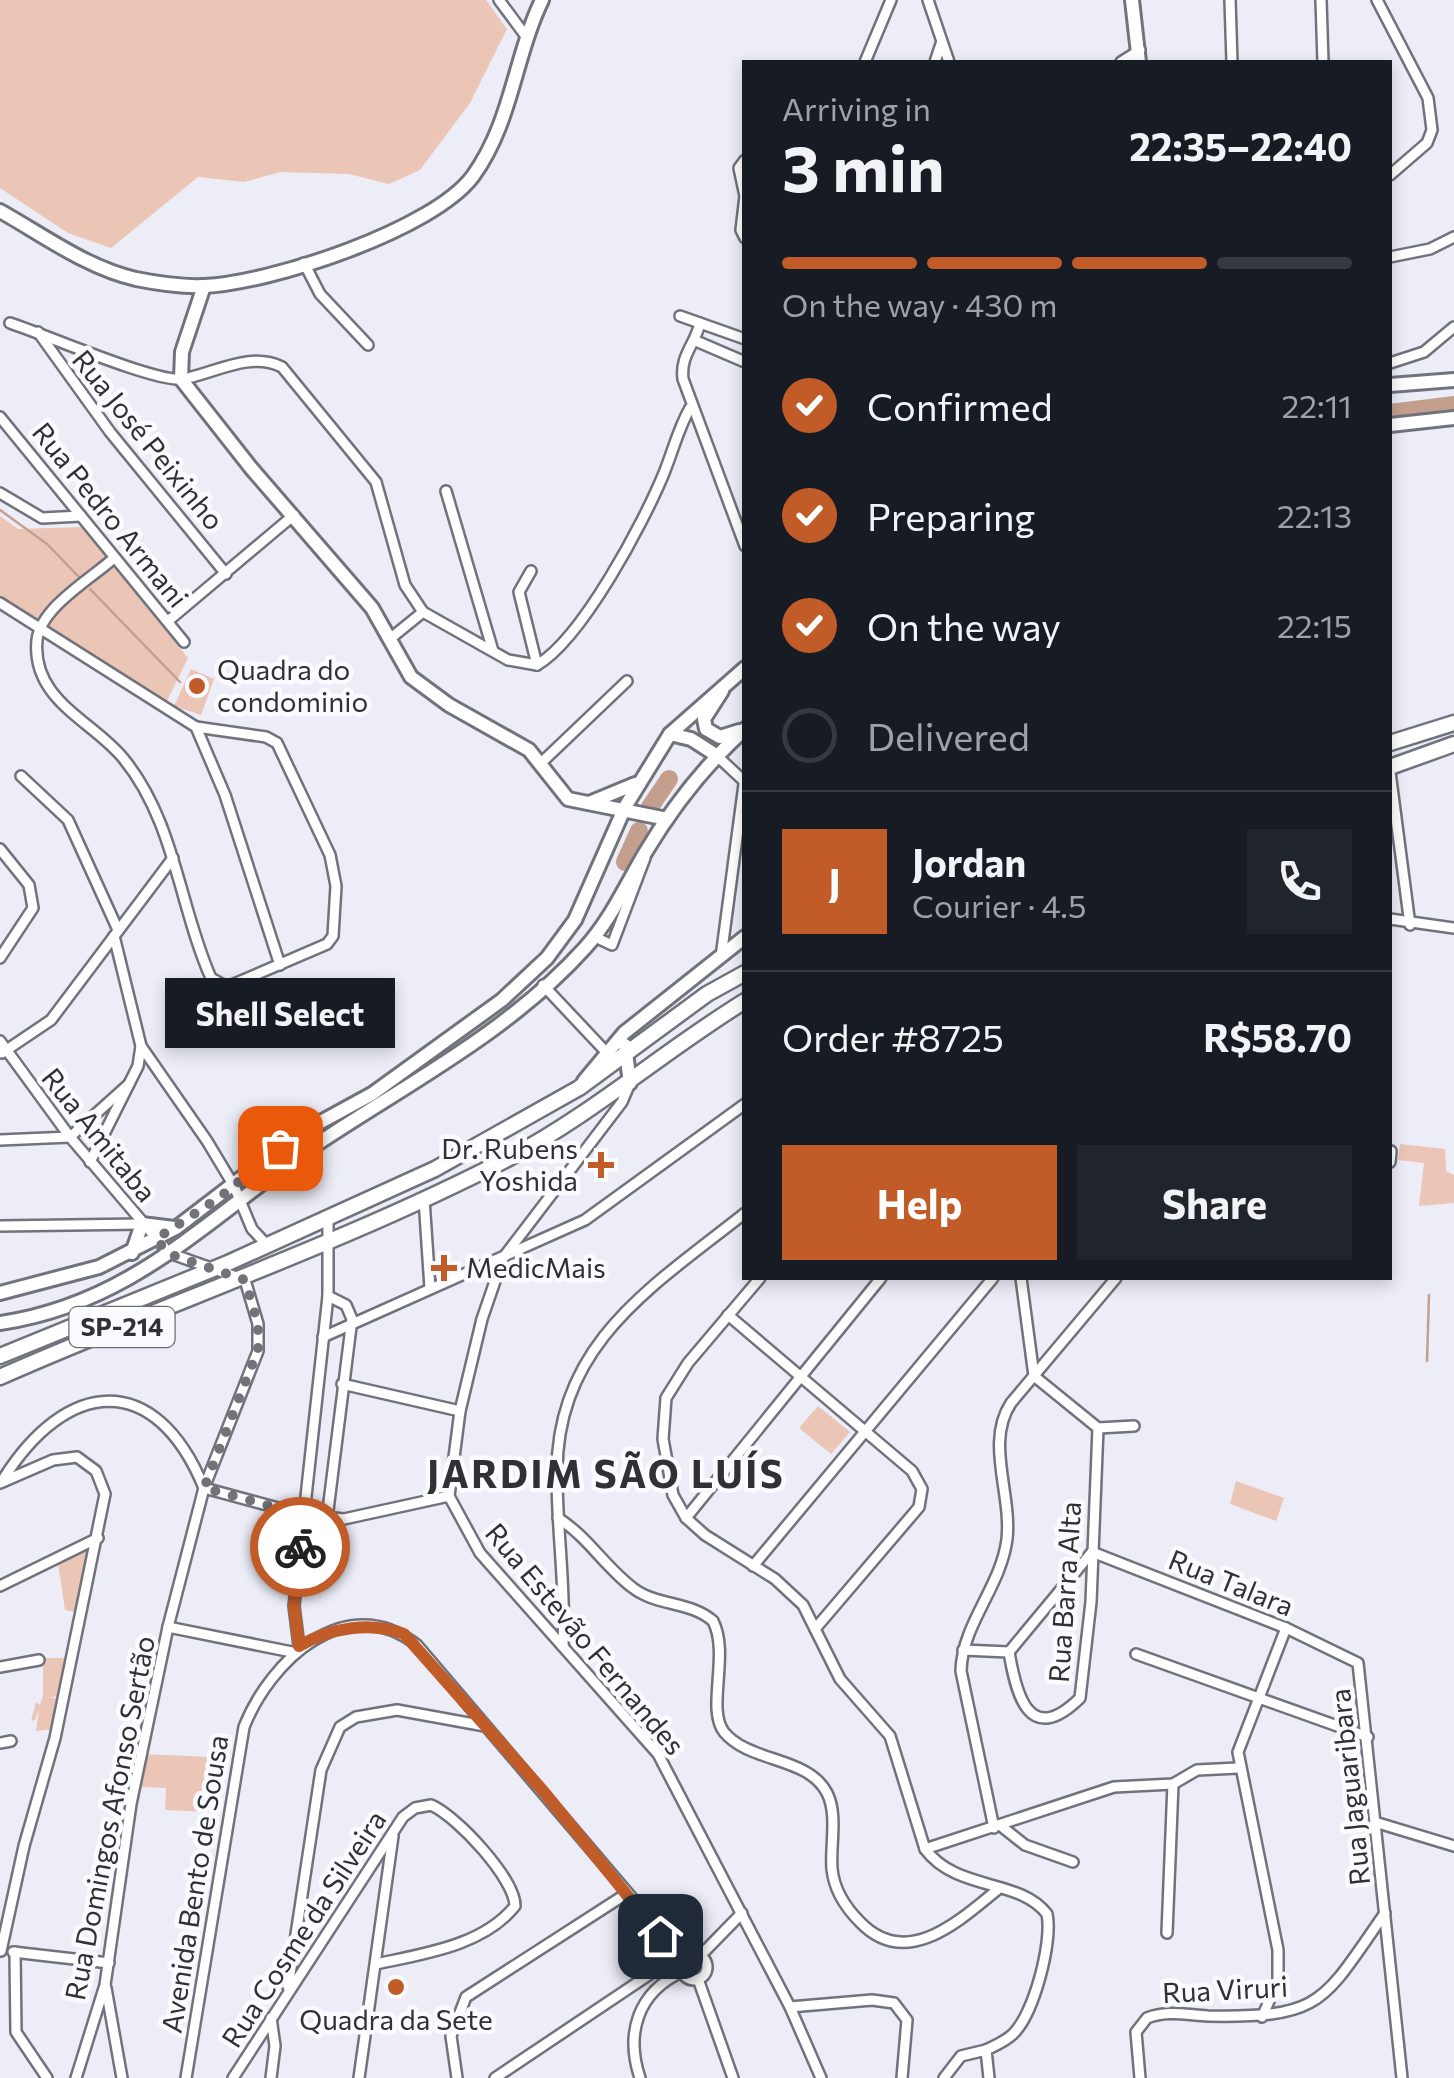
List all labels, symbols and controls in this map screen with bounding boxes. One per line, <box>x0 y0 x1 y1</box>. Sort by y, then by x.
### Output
text: Arriving in <box>782 88 931 128</box>
text: 22:35–22:40 <box>1129 122 1352 169</box>
text: 3 min <box>782 126 945 205</box>
text: On the way · 430 m <box>782 284 1058 324</box>
street label: Rua José Peixinho <box>66 343 232 536</box>
icon: check <box>782 378 837 433</box>
text: Confirmed <box>867 382 1053 429</box>
text: 22:11 <box>1282 385 1352 425</box>
street label: Rua Pedro Armani <box>26 415 196 614</box>
icon: check <box>782 488 837 543</box>
text: Preparing <box>867 492 1035 539</box>
text: 22:13 <box>1277 495 1352 535</box>
icon: check <box>782 598 837 653</box>
text: On the way <box>867 602 1061 649</box>
text: 22:15 <box>1277 605 1352 645</box>
place label: Quadra do condominio <box>217 652 368 718</box>
marker: Quadra do condominio <box>186 675 208 697</box>
text: Delivered <box>867 712 1030 759</box>
button: phone <box>1247 829 1352 934</box>
text: Jordan <box>912 838 1026 885</box>
text: J <box>828 858 841 905</box>
text: Courier · 4.5 <box>912 885 1086 925</box>
callout: Shell Select <box>165 978 395 1048</box>
text: Shell Select <box>196 993 364 1033</box>
text: Order #8725 <box>782 1013 1004 1060</box>
text: R$58.70 <box>1203 1013 1352 1060</box>
street label: Rua Amitaba <box>35 1061 164 1208</box>
pin <box>238 1106 323 1191</box>
icon: bag <box>253 1121 308 1176</box>
place label: Dr. Rubens Yoshida <box>441 1131 578 1197</box>
button: Help <box>782 1145 1057 1260</box>
button: Share <box>1077 1145 1352 1260</box>
marker: Dr. Rubens Yoshida <box>588 1152 614 1178</box>
place label: MedicMais <box>466 1250 606 1284</box>
marker: MedicMais <box>431 1255 457 1281</box>
road number: SP-214 <box>70 1307 174 1347</box>
district label: JARDIM SÃO LUÍS <box>427 1449 785 1496</box>
courier <box>250 1497 350 1597</box>
street label: Rua Barra Alta <box>1041 1500 1087 1684</box>
street label: Rua Estevão Fernandes <box>479 1516 693 1761</box>
icon: bike <box>273 1520 328 1575</box>
street label: Rua Talara <box>1164 1542 1299 1623</box>
street label: Rua Domingos Afonso Sertão <box>57 1633 161 2003</box>
street label: Rua Jaguaribara <box>1322 1687 1376 1887</box>
street label: Avenida Bento de Sousa <box>154 1733 234 2035</box>
street label: Rua Cosme da Silveira <box>214 1804 392 2053</box>
pin <box>618 1894 703 1979</box>
icon: home <box>633 1909 688 1964</box>
street label: Rua Viruri <box>1161 1969 1289 2009</box>
marker: Quadra da Sete <box>385 1976 407 1998</box>
place label: Quadra da Sete <box>299 2002 493 2036</box>

